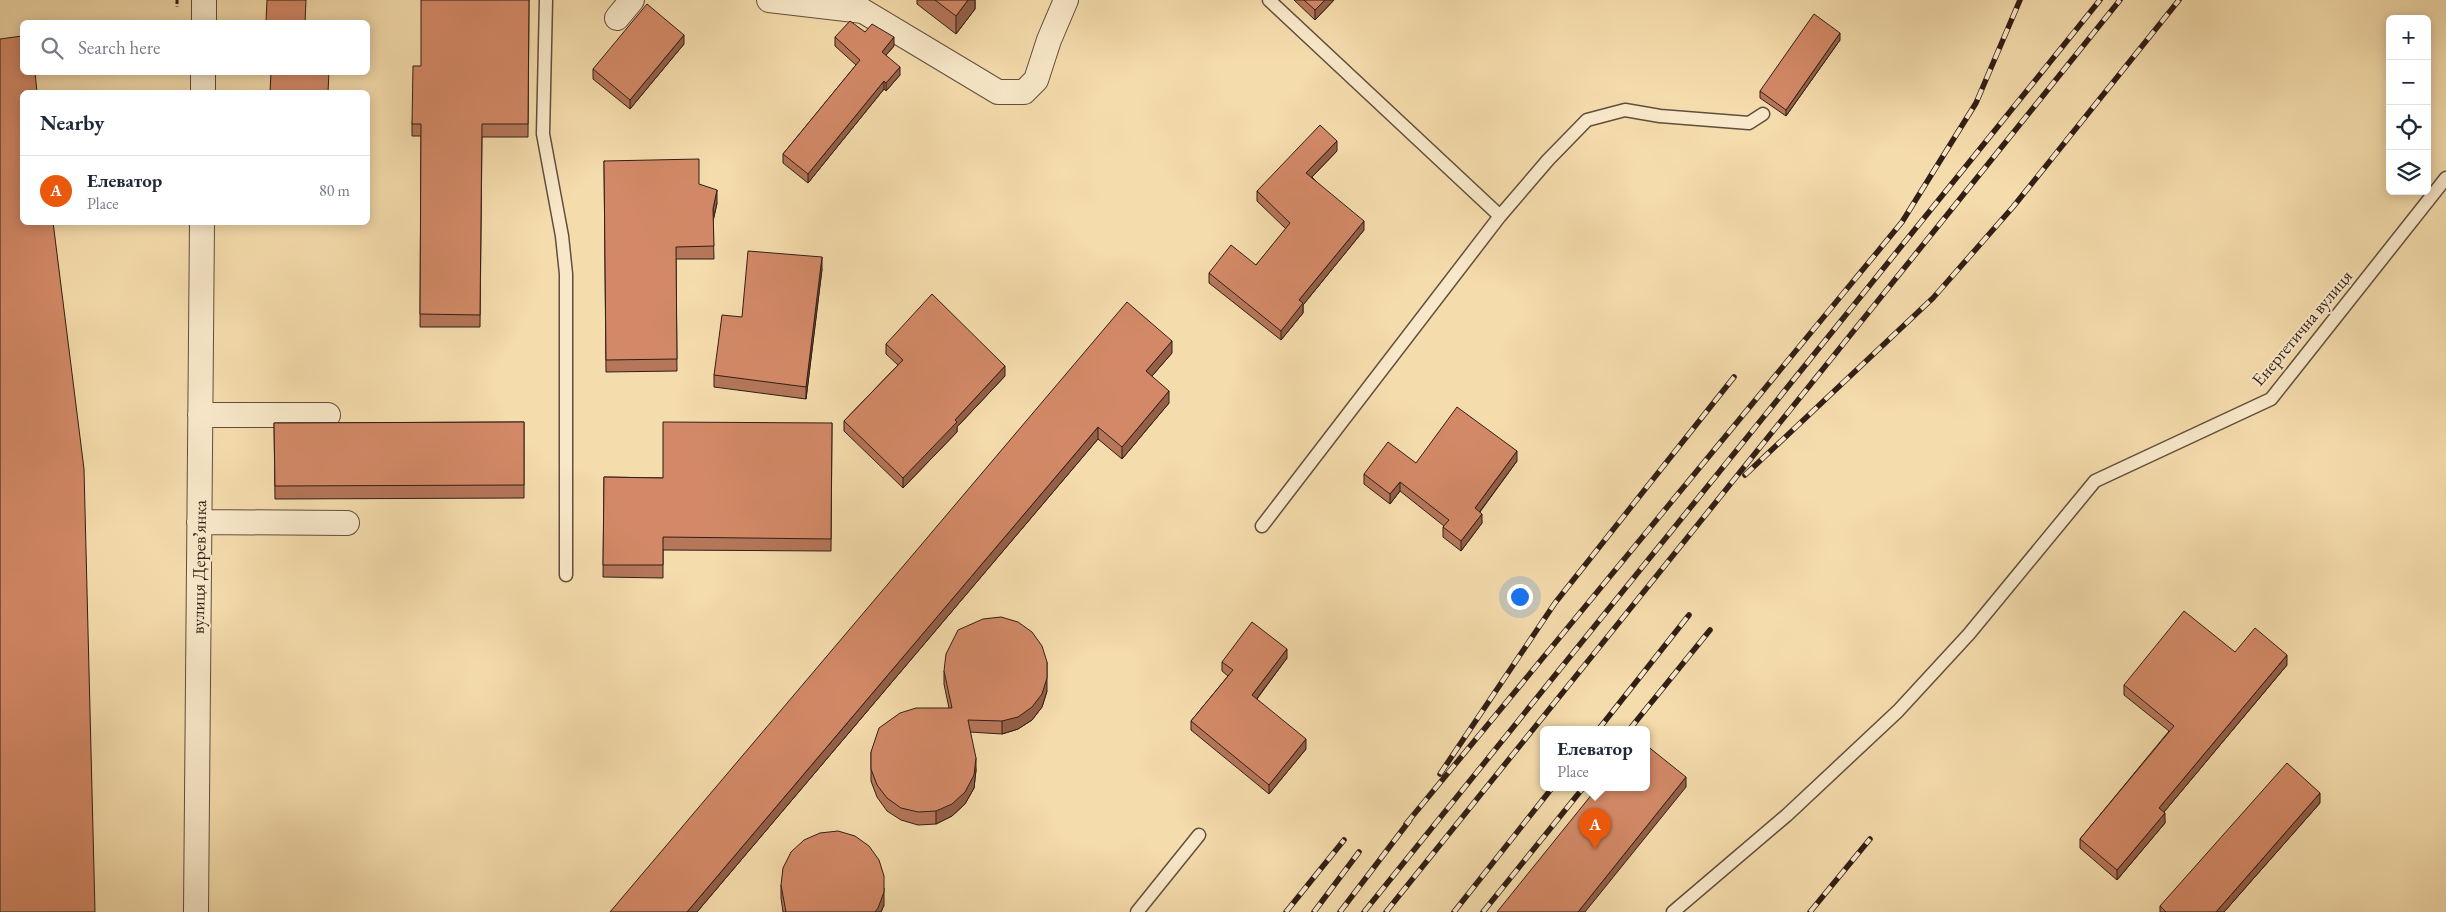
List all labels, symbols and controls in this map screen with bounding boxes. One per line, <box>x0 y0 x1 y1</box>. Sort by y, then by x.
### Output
map controls <box>2386 15 2431 195</box>
button: + <box>2386 15 2431 60</box>
search box <box>20 20 370 75</box>
icon: search <box>38 34 66 62</box>
text: Search here <box>78 35 160 60</box>
button: − <box>2386 60 2431 105</box>
button: locate <box>2386 105 2431 150</box>
text: Nearby <box>40 109 104 136</box>
button: layers <box>2386 150 2431 195</box>
text: Елеватор <box>87 168 162 193</box>
text: A <box>50 180 62 201</box>
text: 80 m <box>319 180 350 201</box>
text: Place <box>87 193 119 214</box>
street label: Енергетична вулиця <box>2246 265 2357 390</box>
street label: вулиця Деревʼянка <box>186 499 211 634</box>
your location <box>1507 584 1533 610</box>
popup <box>1540 726 1650 791</box>
text: Елеватор <box>1557 736 1633 761</box>
text: Place <box>1557 761 1589 782</box>
pin: A <box>1579 808 1611 849</box>

